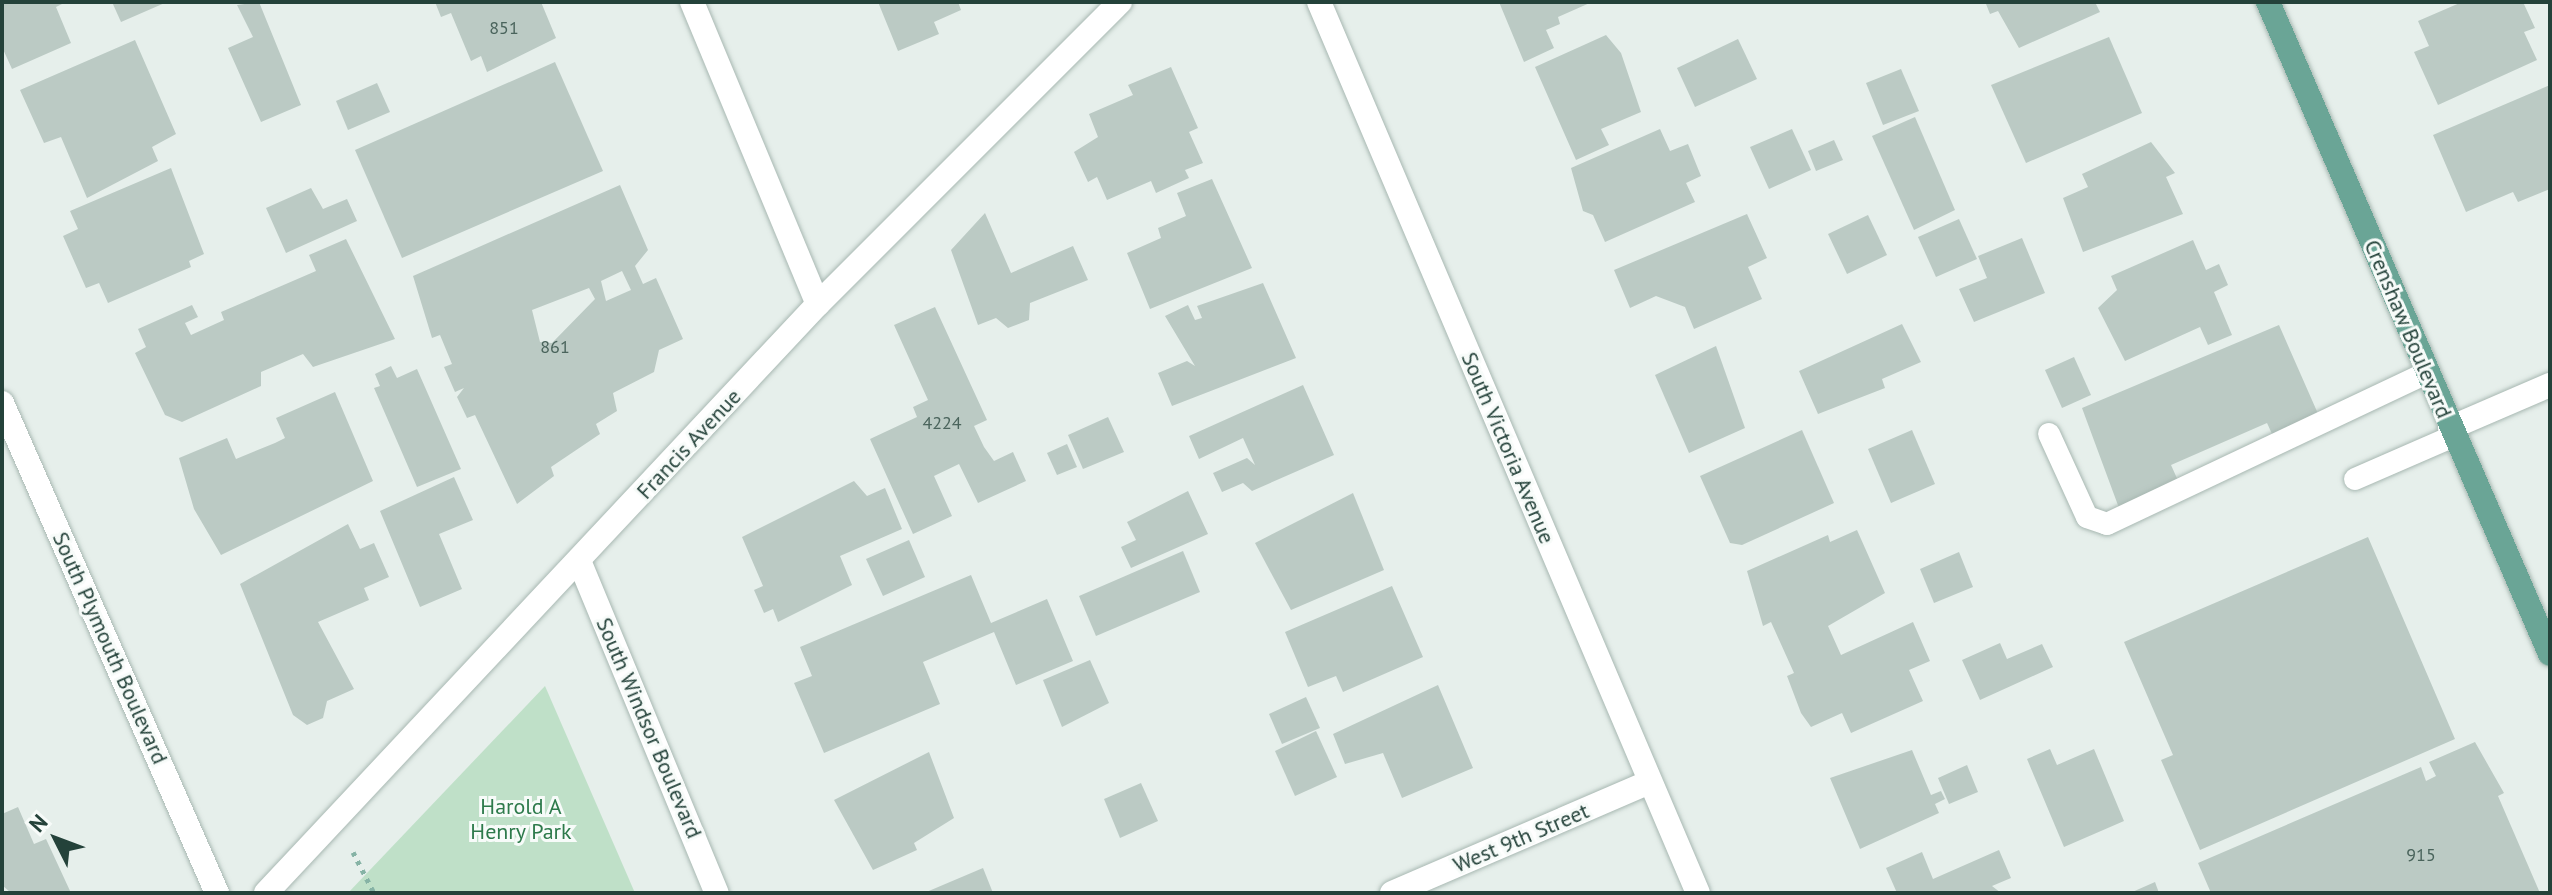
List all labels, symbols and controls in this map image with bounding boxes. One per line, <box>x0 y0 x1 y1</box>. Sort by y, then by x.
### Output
house number: 851 <box>489 17 519 39</box>
street label: Crenshaw Boulevard <box>2358 236 2458 422</box>
house number: 861 <box>540 336 570 358</box>
street label: South Victoria Avenue <box>1455 348 1561 548</box>
street label: Francis Avenue <box>631 383 747 505</box>
house number: 4224 <box>922 412 962 434</box>
street label: South Plymouth Boulevard <box>47 528 173 768</box>
street label: South Windsor Boulevard <box>590 614 708 842</box>
park label: Harold A Henry Park <box>470 793 572 844</box>
street label: West 9th Street <box>1449 798 1593 878</box>
north arrow <box>16 799 96 879</box>
text: N <box>23 808 53 838</box>
house number: 915 <box>2406 844 2436 866</box>

